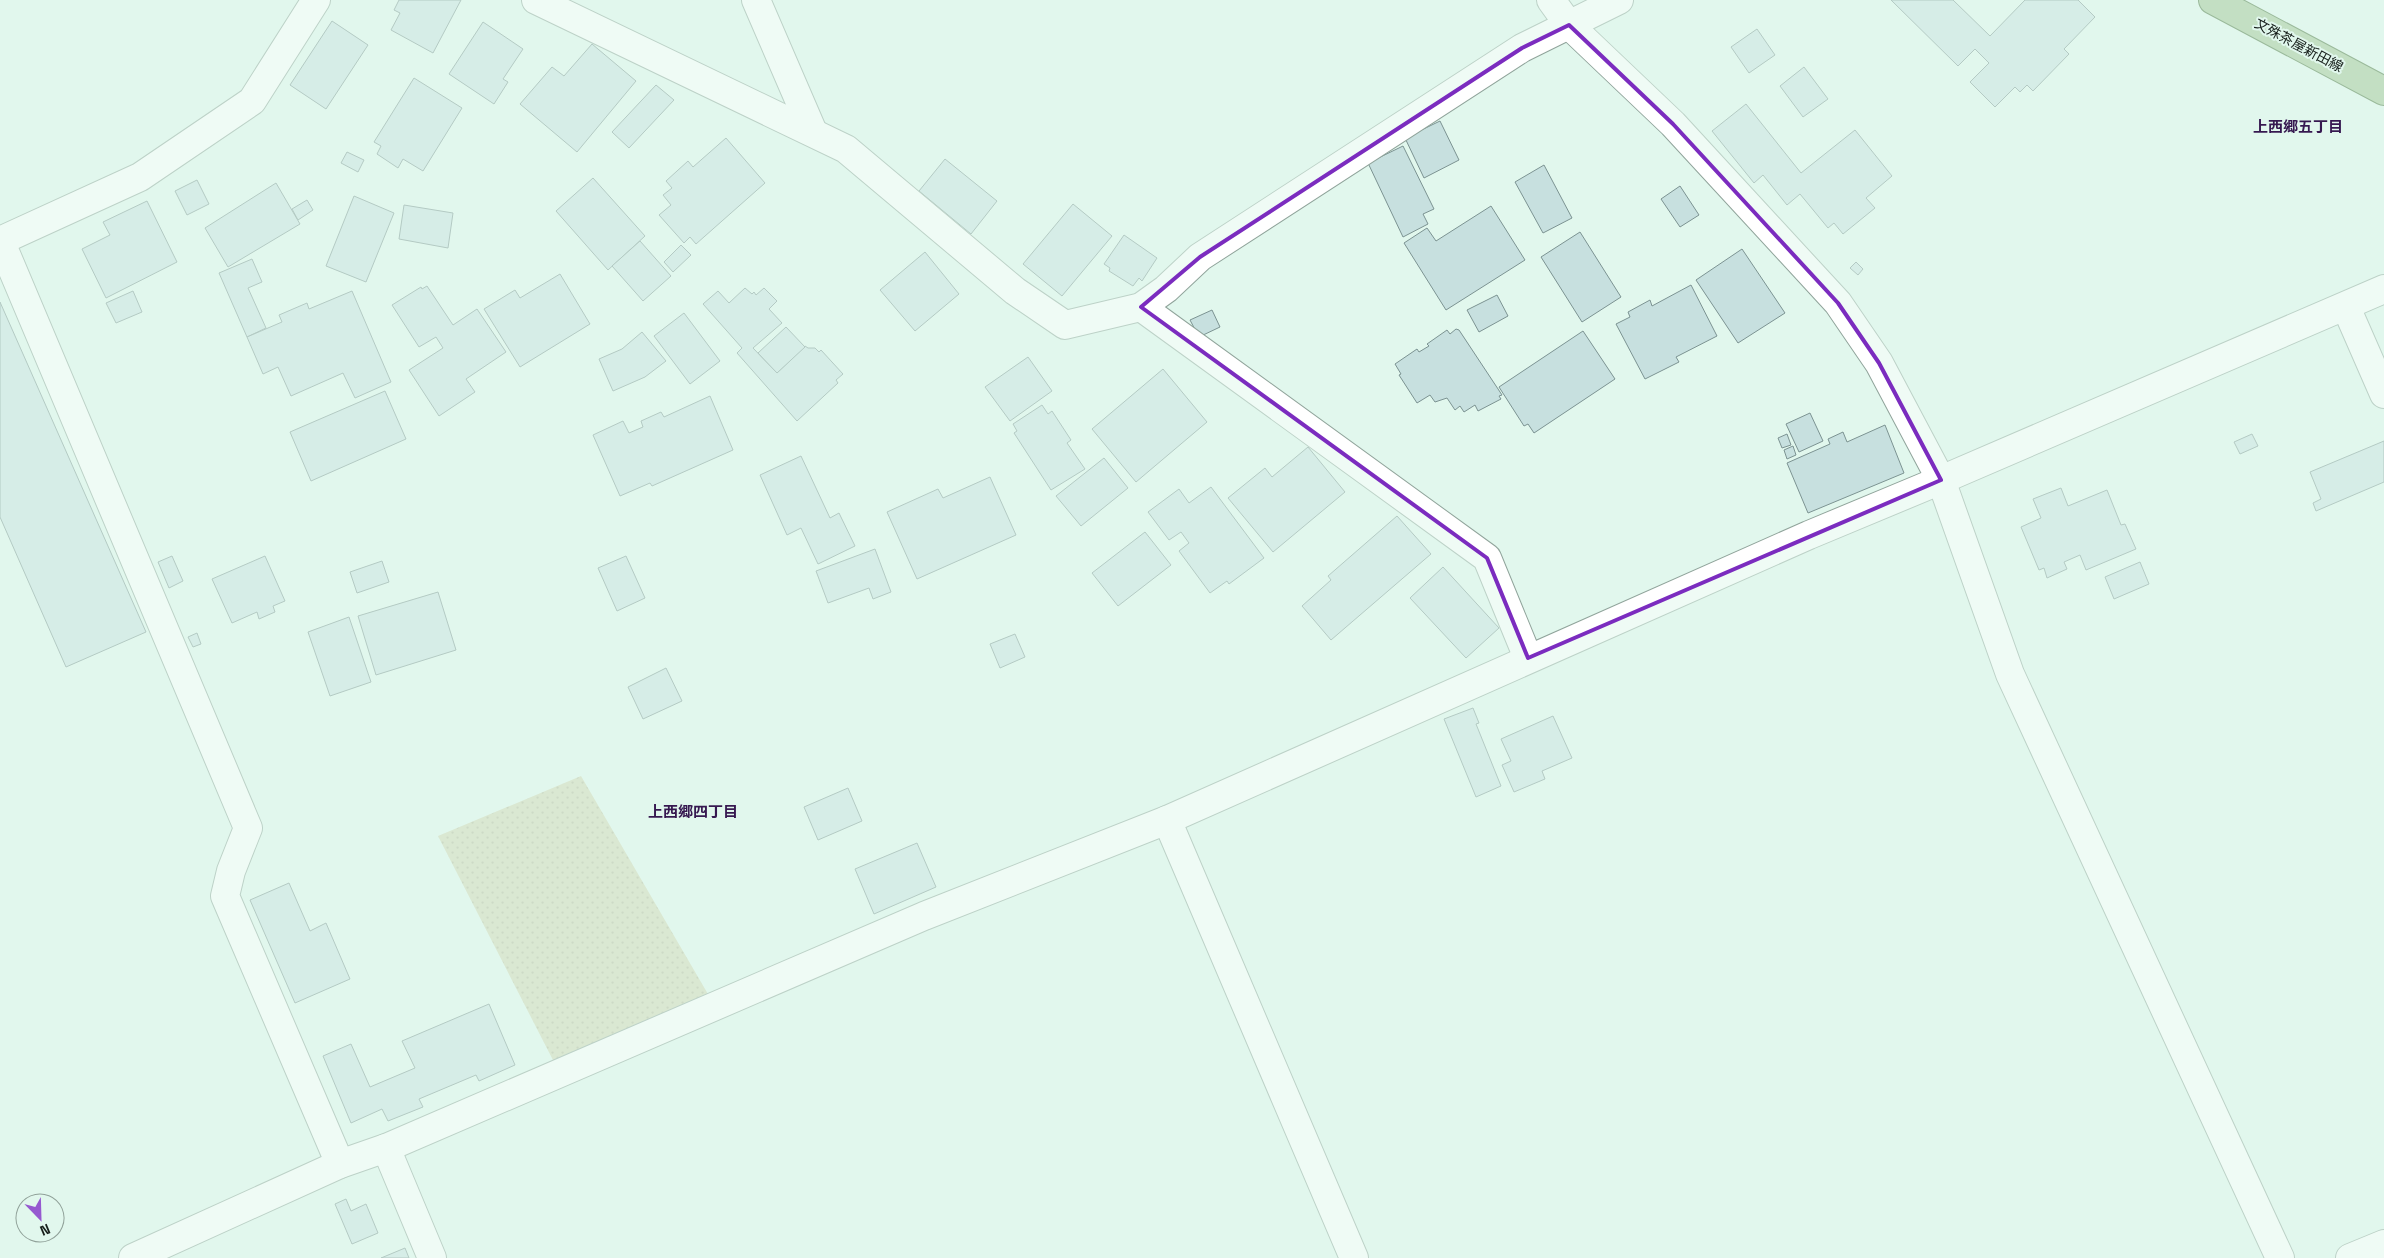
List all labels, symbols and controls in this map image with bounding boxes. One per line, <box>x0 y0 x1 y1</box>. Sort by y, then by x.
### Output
street label: 文殊茶屋新田線 <box>2252 14 2346 76</box>
district label: 上西郷五丁目 <box>2253 117 2343 136</box>
district label: 上西郷四丁目 <box>648 802 738 821</box>
north arrow <box>15 1193 65 1243</box>
text: N <box>37 1220 53 1240</box>

